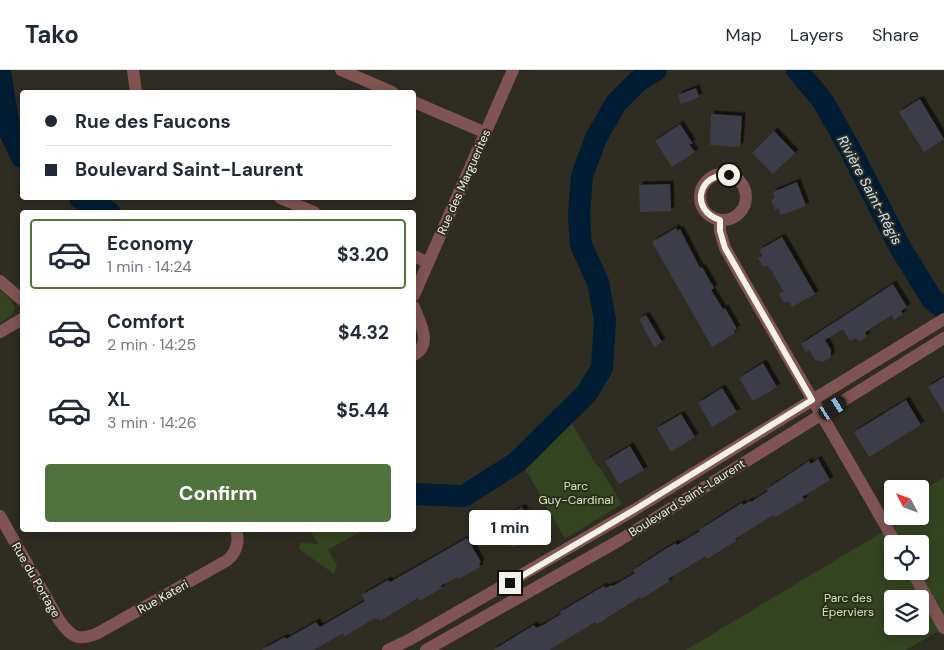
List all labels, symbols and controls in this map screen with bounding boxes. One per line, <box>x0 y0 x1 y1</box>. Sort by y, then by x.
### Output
text: Tako <box>25 19 79 50</box>
text: Map <box>726 23 762 47</box>
text: Layers <box>790 23 844 47</box>
text: Share <box>872 23 919 47</box>
text: Rue des Faucons <box>75 109 231 134</box>
street label: Rue des Marguerites <box>434 127 494 237</box>
water label: Rivière Saint-Régis <box>833 132 907 248</box>
text: Boulevard Saint-Laurent <box>75 157 304 182</box>
route start <box>718 164 740 186</box>
text: Economy <box>107 231 194 256</box>
icon: car <box>47 232 92 277</box>
text: $3.20 <box>337 242 389 267</box>
text: 1 min · 14:24 <box>107 256 192 277</box>
text: Comfort <box>107 309 185 334</box>
icon: car <box>47 310 92 355</box>
text: $4.32 <box>338 320 389 345</box>
text: 2 min · 14:25 <box>107 334 196 355</box>
text: XL <box>107 387 130 412</box>
icon: car <box>47 388 92 433</box>
car <box>816 394 849 422</box>
text: $5.44 <box>336 398 389 423</box>
text: 3 min · 14:26 <box>107 412 197 433</box>
street label: Boulevard Saint-Laurent <box>626 455 749 540</box>
button: Confirm <box>45 464 391 522</box>
park label: Parc Guy-Cardinal <box>539 478 613 508</box>
north arrow <box>884 480 929 525</box>
map controls <box>884 480 929 635</box>
callout: 1 min <box>469 510 551 546</box>
text: 1 min <box>491 517 529 538</box>
button: locate <box>884 535 929 580</box>
street label: Rue du Portage <box>8 540 64 621</box>
route end <box>499 572 521 594</box>
street label: Rue Kateri <box>135 576 191 618</box>
park label: Parc des Éperviers <box>822 590 874 620</box>
button: layers <box>884 590 929 635</box>

